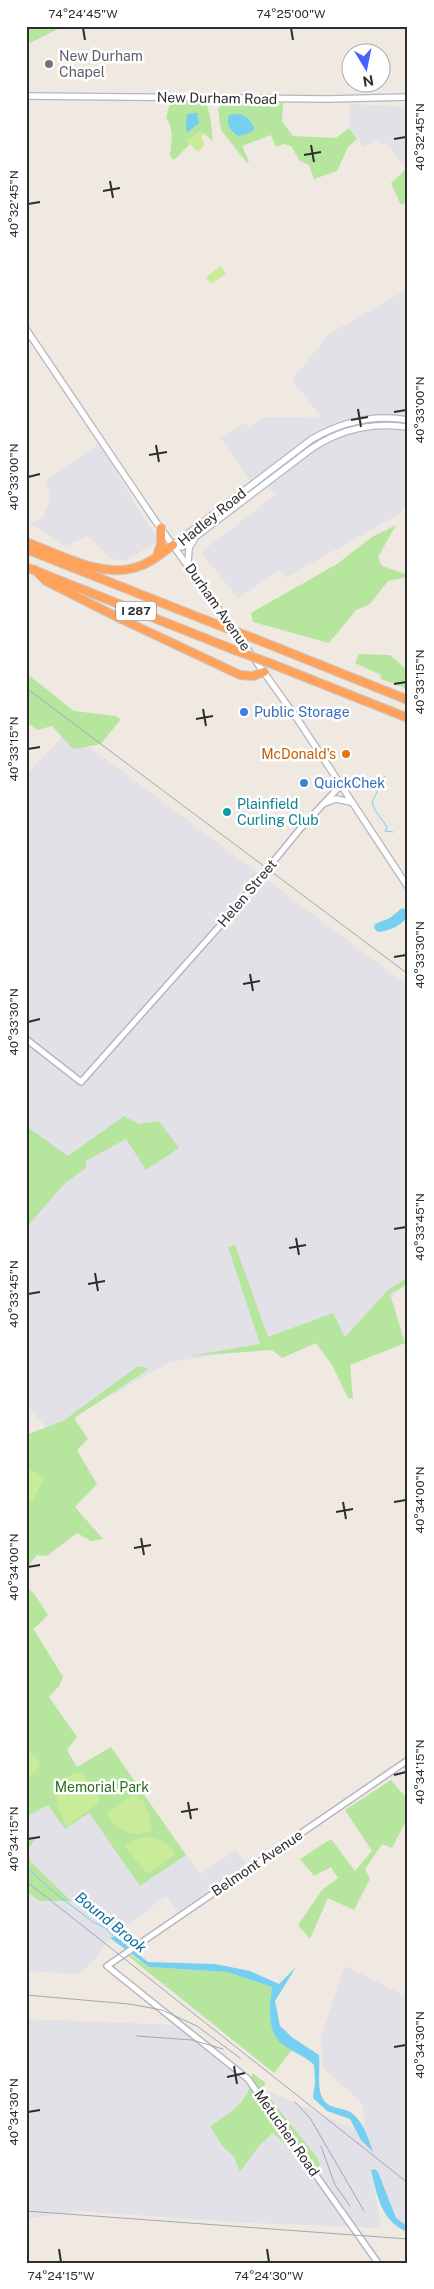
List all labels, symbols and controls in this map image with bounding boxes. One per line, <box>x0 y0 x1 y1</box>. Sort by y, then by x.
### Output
text: 74°24'45"W <box>48 7 118 21</box>
text: 74°25'00"W <box>257 7 326 21</box>
north arrow <box>342 42 392 92</box>
place label: New Durham Chapel <box>59 48 143 80</box>
marker: New Durham Chapel <box>43 58 55 70</box>
text: N <box>361 72 375 90</box>
street label: New Durham Road <box>157 89 277 107</box>
text: 40°32'45"N <box>413 103 427 171</box>
text: 40°32'45"N <box>7 170 21 238</box>
text: 40°33'00"N <box>413 376 427 444</box>
text: 40°33'00"N <box>7 443 21 511</box>
street label: Hadley Road <box>175 485 249 549</box>
street label: Durham Avenue <box>182 560 254 654</box>
road number: I 287 <box>116 602 156 620</box>
text: 40°33'15"N <box>413 649 427 715</box>
place label: Public Storage <box>254 704 350 720</box>
marker: Public Storage <box>238 706 250 718</box>
text: 40°33'15"N <box>7 716 21 782</box>
place label: McDonald's <box>261 746 336 762</box>
marker: McDonald's <box>340 748 352 760</box>
place label: QuickChek <box>314 775 385 791</box>
marker: QuickChek <box>298 777 310 789</box>
place label: Plainfield Curling Club <box>237 796 318 828</box>
marker: Plainfield Curling Club <box>221 806 233 818</box>
street label: Helen Street <box>214 856 280 930</box>
text: 40°33'30"N <box>413 921 427 989</box>
text: 40°33'30"N <box>7 988 21 1056</box>
text: 40°33'45"N <box>413 1193 427 1261</box>
text: 40°33'45"N <box>7 1260 21 1328</box>
text: 40°34'00"N <box>413 1466 427 1534</box>
text: 40°34'00"N <box>7 1533 21 1601</box>
text: 40°34'15"N <box>413 1739 427 1805</box>
park label: Memorial Park <box>55 1779 149 1795</box>
text: 40°34'15"N <box>7 1806 21 1872</box>
street label: Belmont Avenue <box>208 1827 306 1899</box>
water label: Bound Brook <box>72 1888 151 1956</box>
text: 40°34'30"N <box>413 2011 427 2079</box>
text: 40°34'30"N <box>7 2078 21 2146</box>
street label: Metuchen Road <box>251 2087 323 2179</box>
text: 74°24'15"W <box>28 2269 95 2283</box>
text: 74°24'30"W <box>234 2269 304 2283</box>

